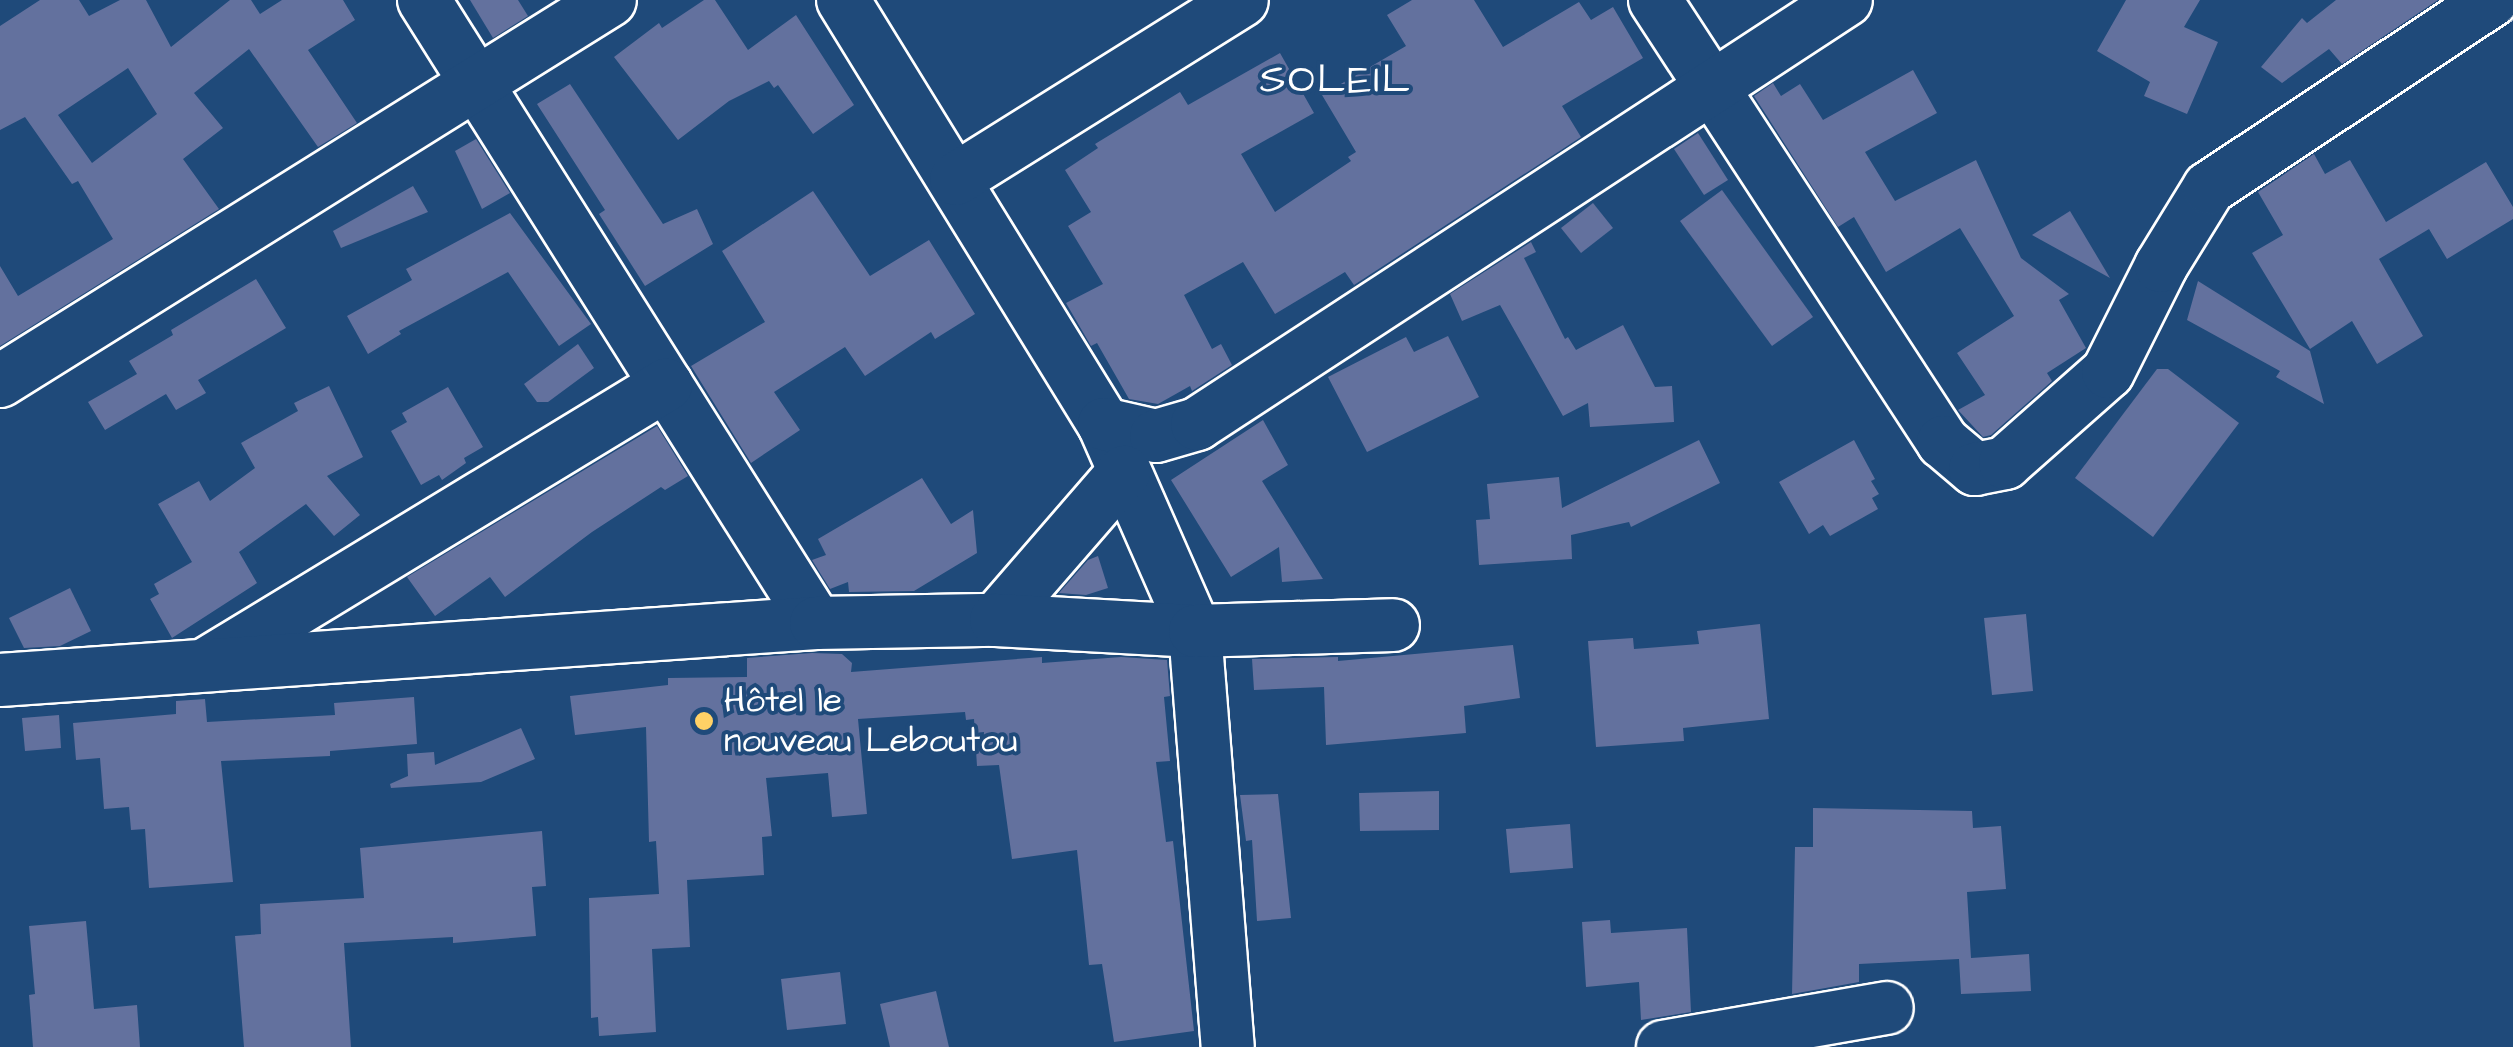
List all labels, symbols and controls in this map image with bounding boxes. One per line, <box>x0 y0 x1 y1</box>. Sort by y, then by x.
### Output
district label: SOLEIL <box>1260 57 1412 105</box>
place label: Hôtel le nouveau Leboutou <box>724 680 1018 762</box>
marker: Hôtel le nouveau Leboutou <box>693 710 715 732</box>

